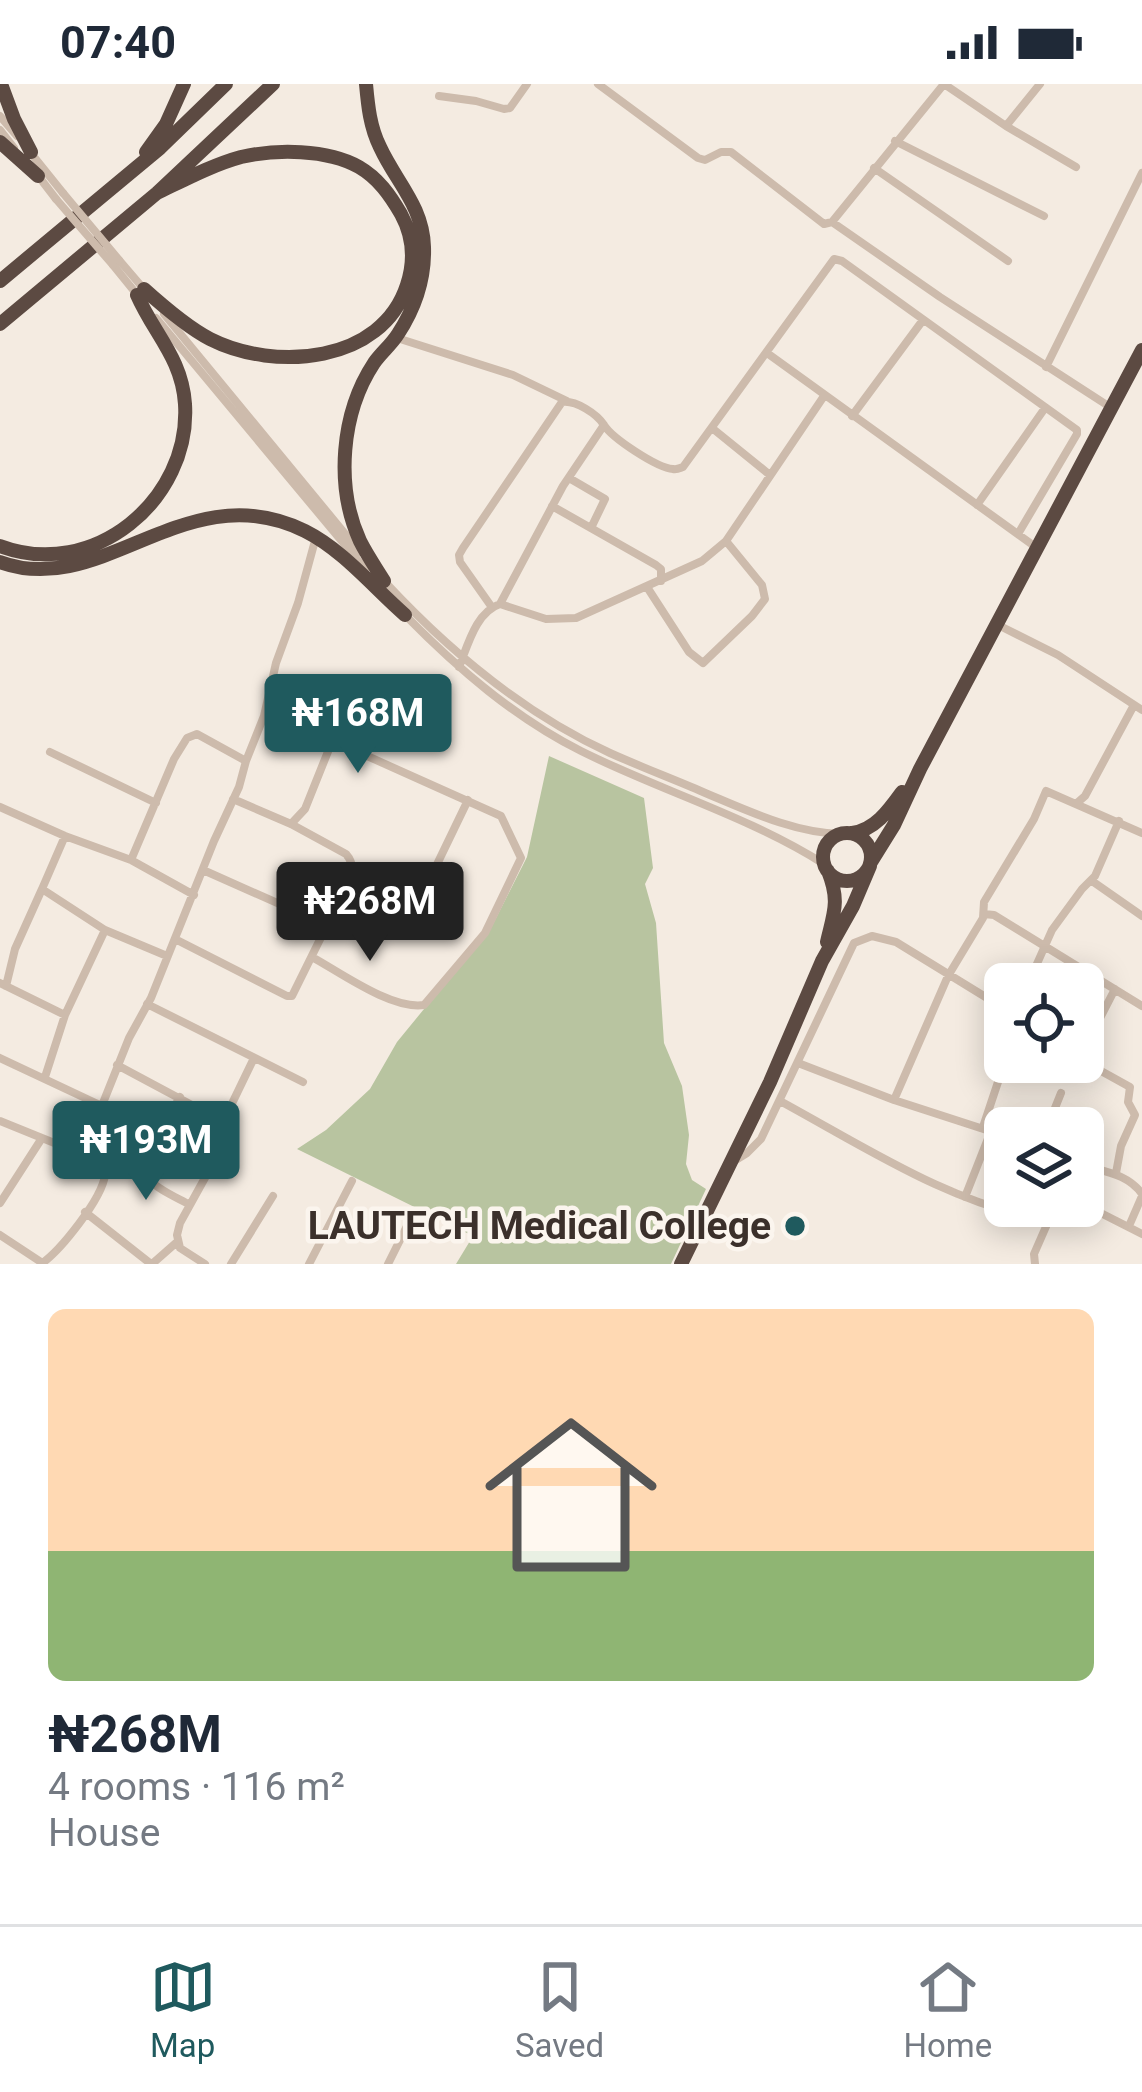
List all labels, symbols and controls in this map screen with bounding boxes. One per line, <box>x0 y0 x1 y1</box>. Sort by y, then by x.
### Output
text: 07:40 <box>60 16 176 69</box>
pin: ₦168M <box>274 674 442 776</box>
text: ₦168M <box>292 690 424 736</box>
pin: ₦268M <box>286 862 454 964</box>
text: ₦268M <box>304 878 436 924</box>
map controls <box>984 963 1104 1227</box>
button: locate <box>984 963 1104 1083</box>
pin: ₦193M <box>62 1101 230 1203</box>
button: layers <box>984 1107 1104 1227</box>
text: ₦193M <box>80 1117 212 1163</box>
place label: LAUTECH Medical College <box>308 1203 771 1249</box>
marker: LAUTECH Medical College <box>782 1213 808 1239</box>
icon: home <box>463 1387 679 1603</box>
text: ₦268M <box>48 1705 222 1764</box>
text: 4 rooms · 116 m² <box>48 1764 345 1810</box>
text: House <box>48 1810 160 1856</box>
tab: Map <box>150 1954 216 2065</box>
tab: Saved <box>515 1954 604 2065</box>
tab: Home <box>904 1954 992 2065</box>

